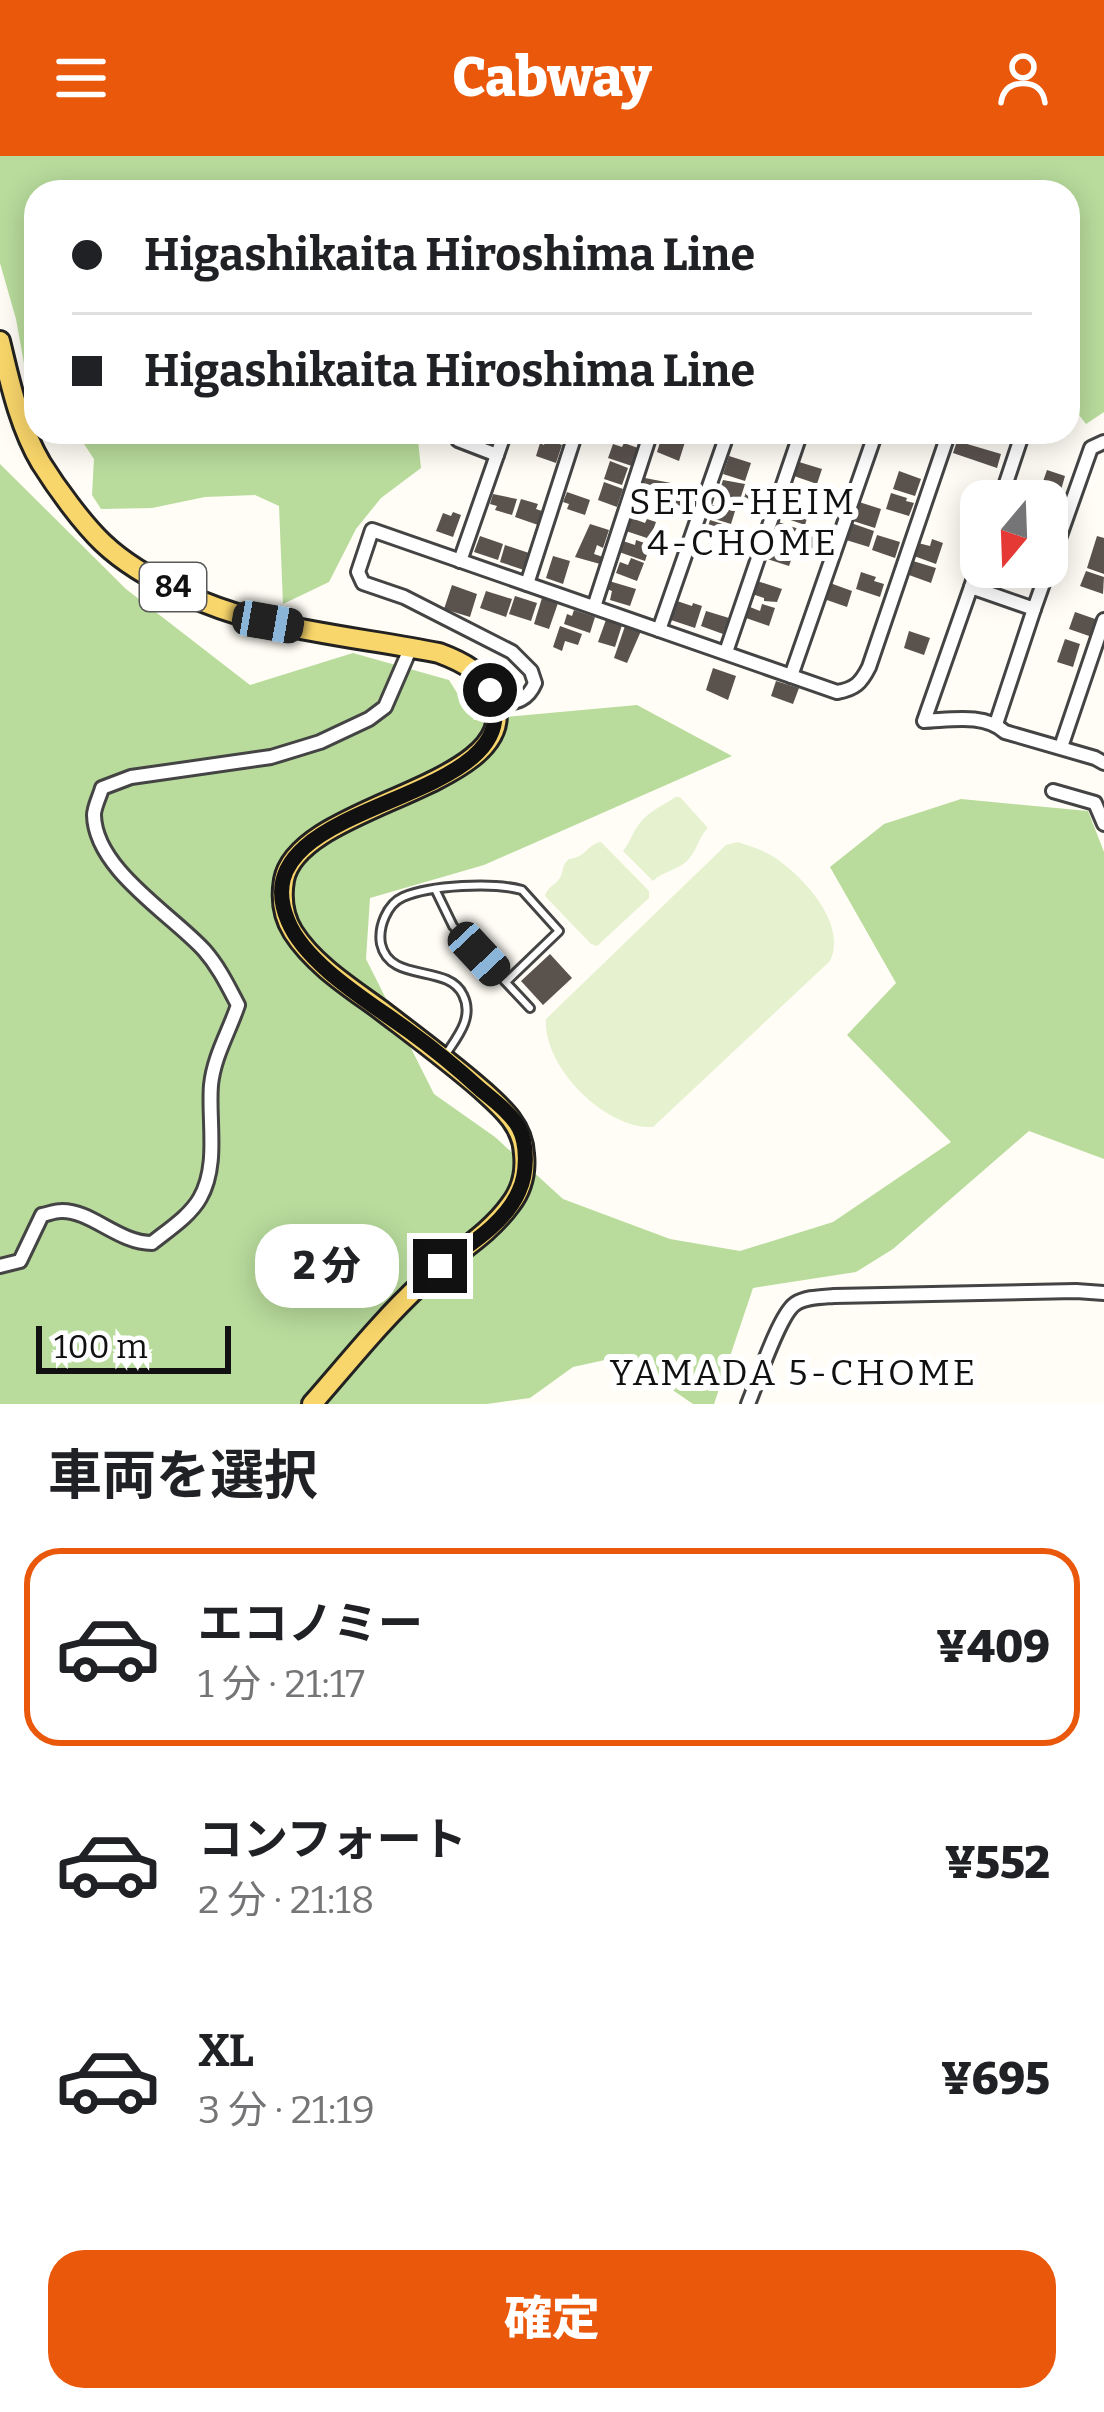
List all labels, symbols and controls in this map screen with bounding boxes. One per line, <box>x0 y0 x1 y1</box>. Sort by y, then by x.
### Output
icon: menu <box>48 45 114 111</box>
icon: person <box>990 45 1056 111</box>
text: Cabway <box>452 46 652 110</box>
text: Higashikaita Hiroshima Line <box>144 228 755 282</box>
text: Higashikaita Hiroshima Line <box>144 344 755 398</box>
district label: SETO-HEIM 4-CHOME <box>629 480 857 565</box>
north arrow <box>960 480 1068 588</box>
map controls <box>960 480 1068 588</box>
road number: 84 <box>140 563 206 611</box>
car <box>229 598 307 646</box>
route start <box>463 663 517 717</box>
car <box>441 915 517 993</box>
callout: 2 分 <box>254 1224 398 1308</box>
route end <box>413 1239 467 1293</box>
text: 2 分 <box>293 1243 361 1289</box>
scale bar <box>36 1320 231 1373</box>
text: 100 m <box>54 1327 148 1367</box>
district label: YAMADA 5-CHOME <box>610 1351 978 1395</box>
text: 車両を選択 <box>48 1444 318 1508</box>
icon: car <box>54 1593 162 1701</box>
text: エコノミー <box>198 1597 423 1651</box>
text: ¥409 <box>936 1620 1050 1674</box>
text: 1 分 · 21:17 <box>198 1661 365 1707</box>
icon: car <box>54 1809 162 1917</box>
text: コンフォート <box>198 1813 467 1867</box>
text: ¥552 <box>945 1836 1050 1890</box>
text: 2 分 · 21:18 <box>198 1877 374 1923</box>
text: XL <box>198 2024 254 2078</box>
icon: car <box>54 2025 162 2133</box>
text: ¥695 <box>941 2052 1050 2106</box>
text: 3 分 · 21:19 <box>198 2087 375 2133</box>
button: 確定 <box>48 2250 1056 2388</box>

